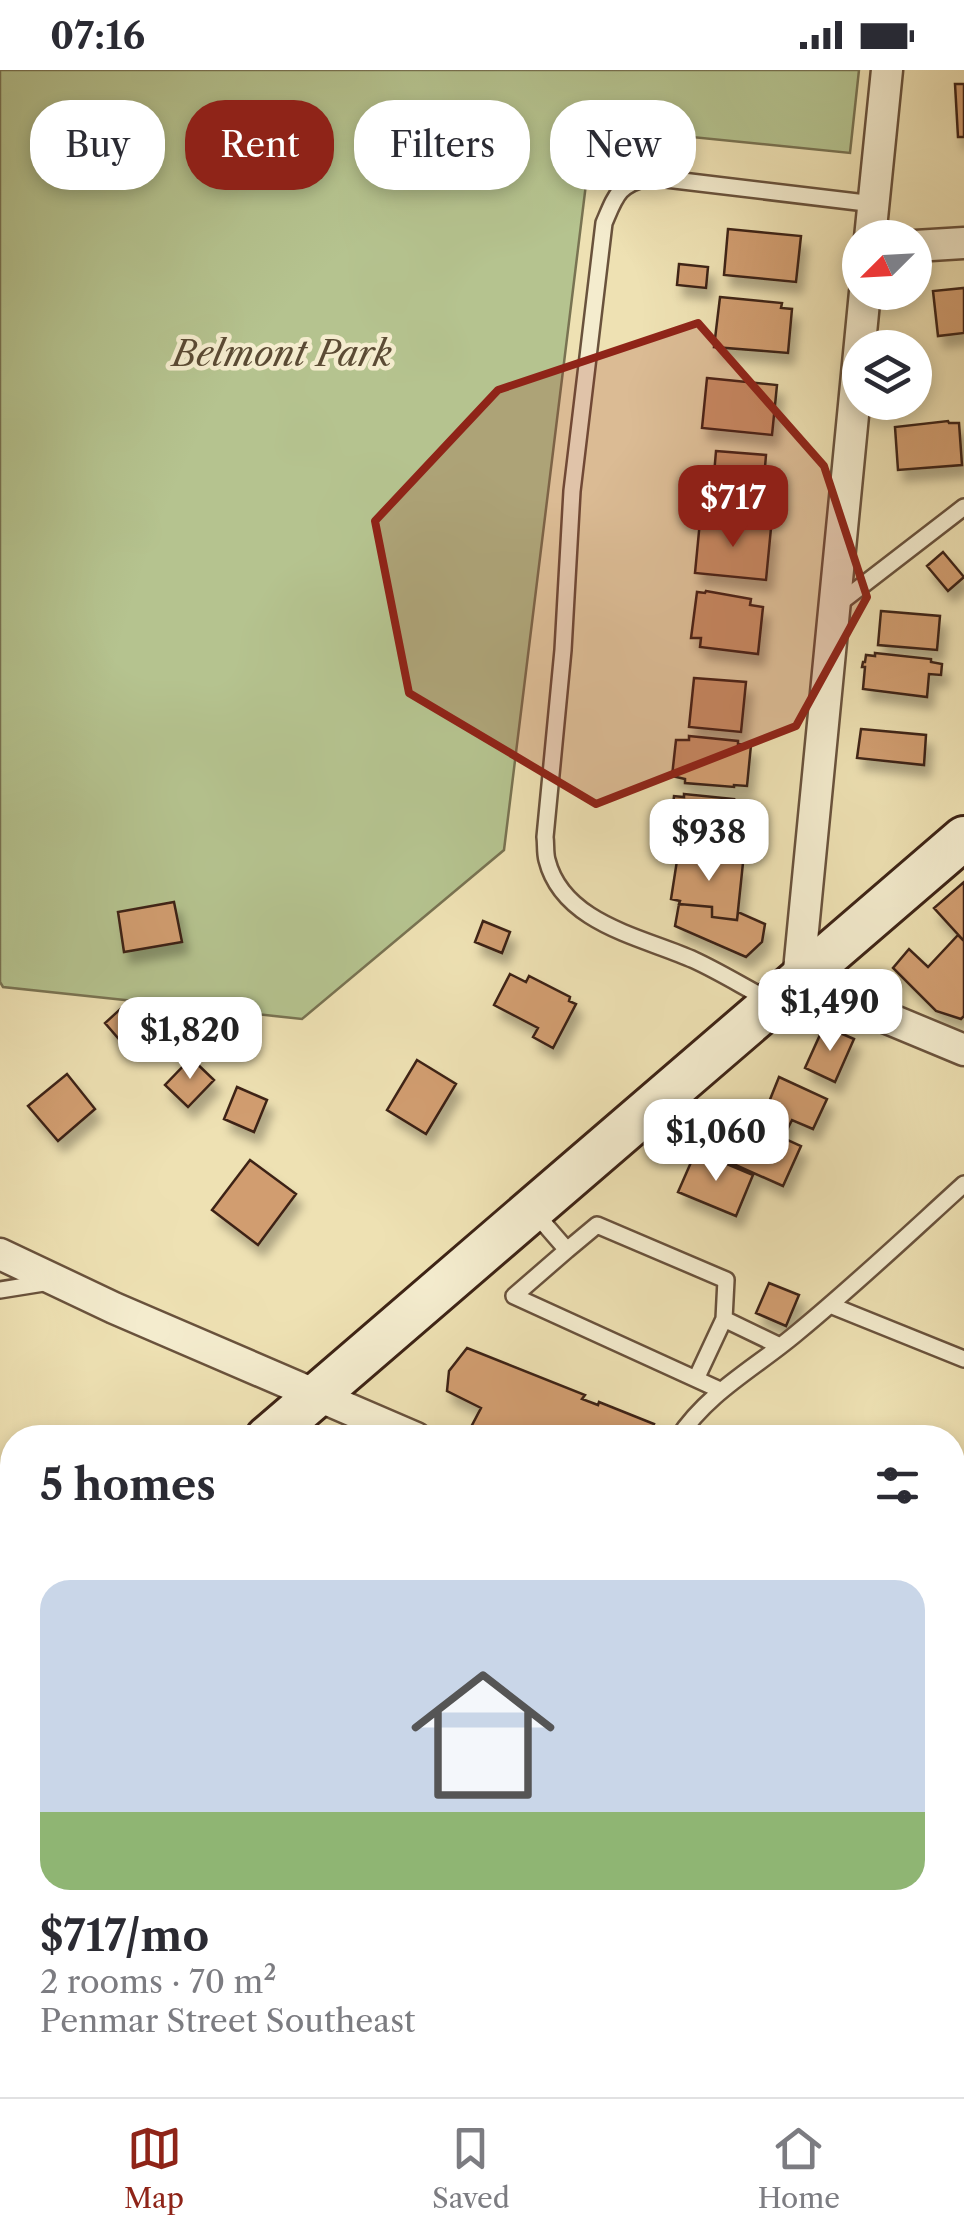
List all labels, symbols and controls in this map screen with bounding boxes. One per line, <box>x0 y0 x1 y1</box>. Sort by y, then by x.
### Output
text: 07:16 <box>50 12 145 59</box>
chip: Buy <box>30 100 165 190</box>
chip: Rent <box>185 100 334 190</box>
chip: Filters <box>354 100 530 190</box>
chip: New <box>550 100 696 190</box>
north arrow <box>842 220 932 310</box>
map controls <box>842 220 932 420</box>
button: layers <box>842 330 932 420</box>
park label: Belmont Park <box>169 332 392 375</box>
pin: $717 <box>674 465 792 550</box>
text: $717 <box>700 478 766 517</box>
pin: $938 <box>650 799 768 884</box>
text: $938 <box>672 812 746 851</box>
pin: $1,490 <box>749 969 911 1054</box>
text: $1,490 <box>780 982 880 1021</box>
pin: $1,820 <box>109 997 271 1082</box>
text: $1,820 <box>140 1010 240 1049</box>
pin: $1,060 <box>635 1099 797 1184</box>
text: $1,060 <box>666 1112 766 1151</box>
icon: filters <box>870 1458 925 1513</box>
text: 5 homes <box>40 1459 216 1511</box>
icon: home <box>393 1645 573 1825</box>
text: $717/mo <box>40 1910 209 1962</box>
text: 2 rooms · 70 m² <box>40 1962 276 2001</box>
text: Penmar Street Southeast <box>40 2001 415 2040</box>
tab: Map <box>124 2121 184 2215</box>
tab: Saved <box>432 2121 510 2215</box>
tab: Home <box>758 2121 840 2215</box>

